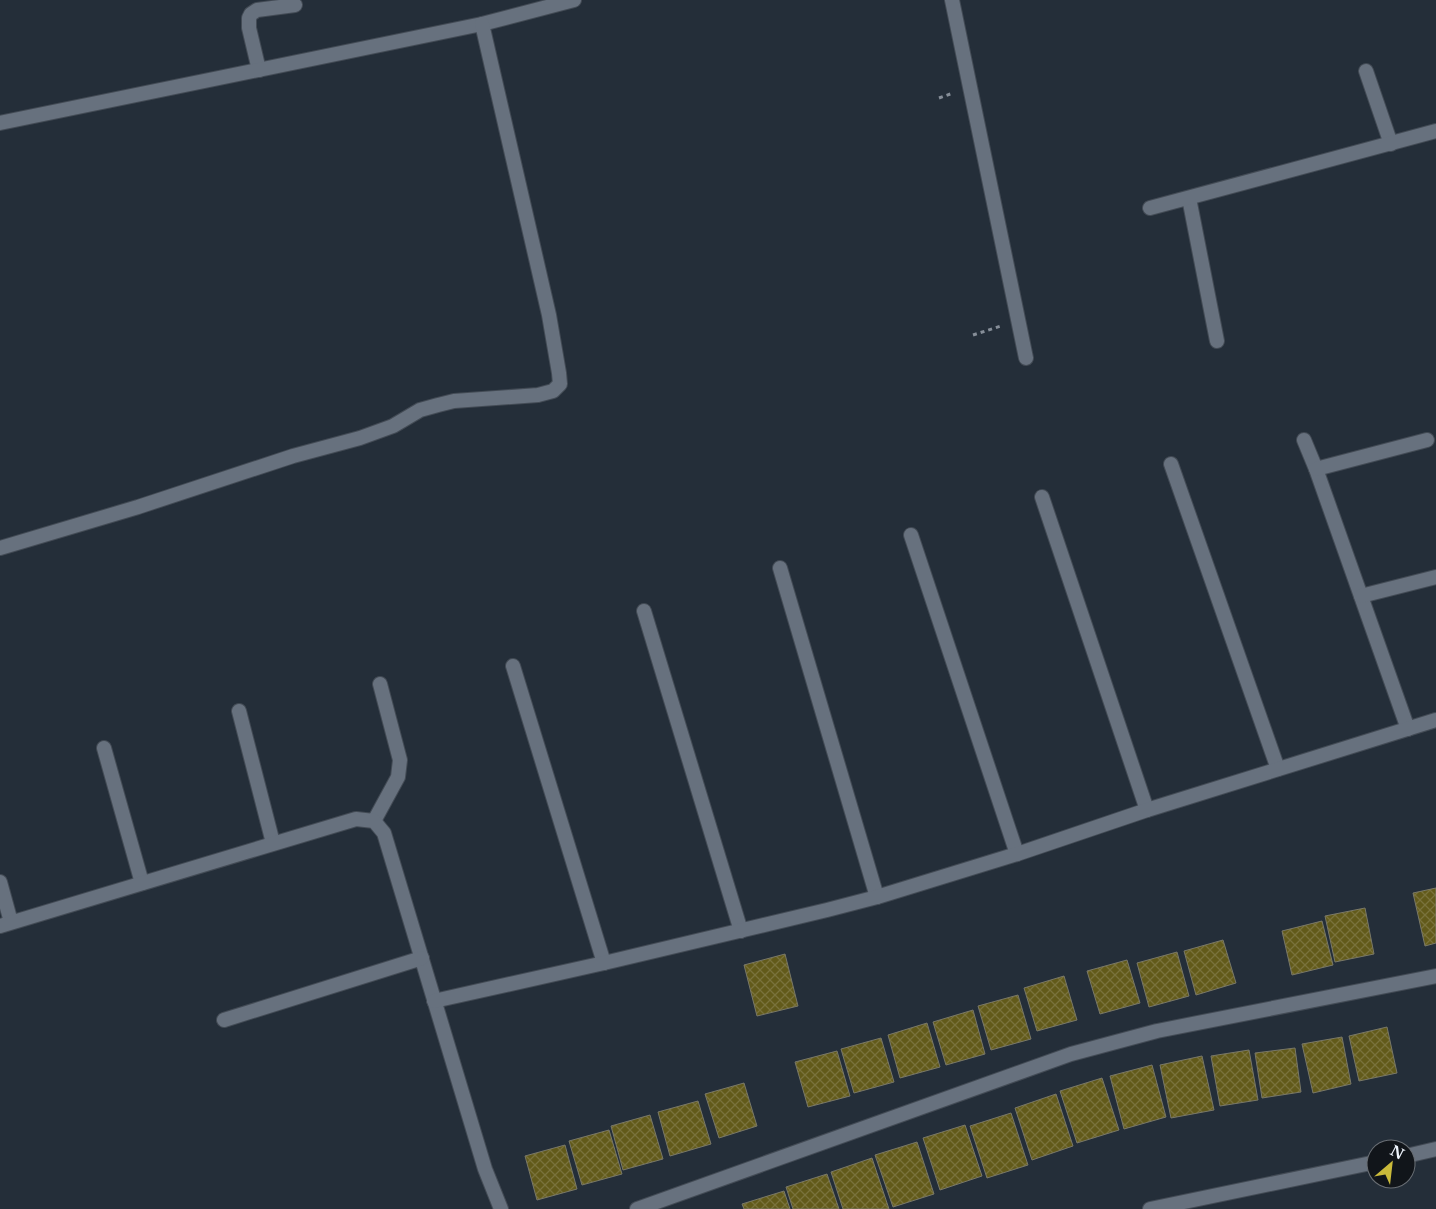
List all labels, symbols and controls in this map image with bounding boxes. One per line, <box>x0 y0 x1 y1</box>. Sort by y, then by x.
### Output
north arrow <box>1366 1139 1416 1189</box>
text: N <box>1387 1141 1407 1164</box>

